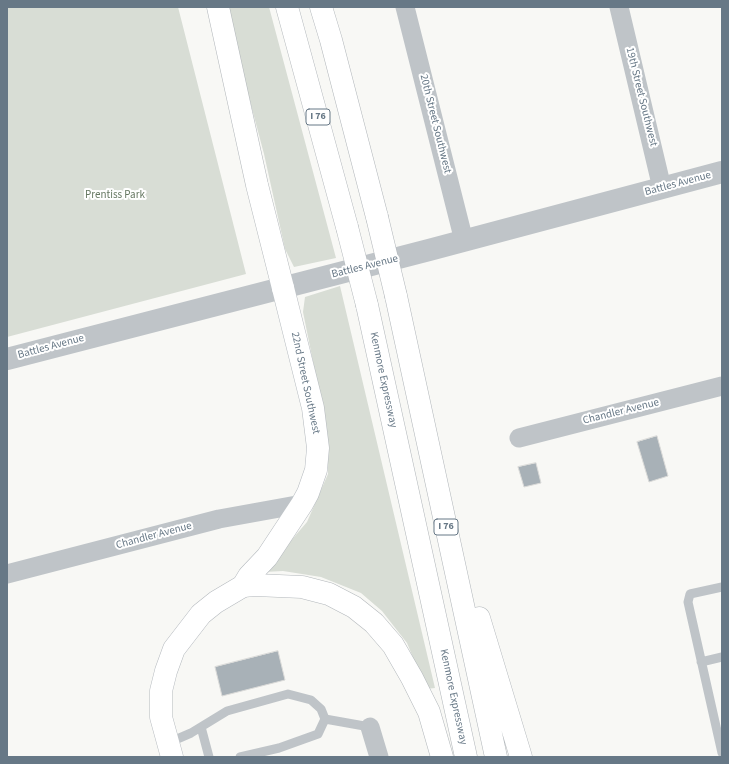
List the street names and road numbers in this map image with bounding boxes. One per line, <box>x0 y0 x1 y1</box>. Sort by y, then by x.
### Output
street label: 19th Street Southwest <box>622 46 660 148</box>
street label: 20th Street Southwest <box>416 73 454 175</box>
road number: I 76 <box>306 109 330 125</box>
street label: Battles Avenue <box>643 169 713 199</box>
street label: Battles Avenue <box>330 252 400 282</box>
street label: 22nd Street Southwest <box>288 331 322 435</box>
street label: Kenmore Expressway <box>366 331 400 429</box>
street label: Battles Avenue <box>16 332 86 362</box>
street label: Chandler Avenue <box>582 396 660 428</box>
road number: I 76 <box>434 519 458 535</box>
street label: Chandler Avenue <box>115 520 193 552</box>
street label: Kenmore Expressway <box>436 648 470 746</box>

